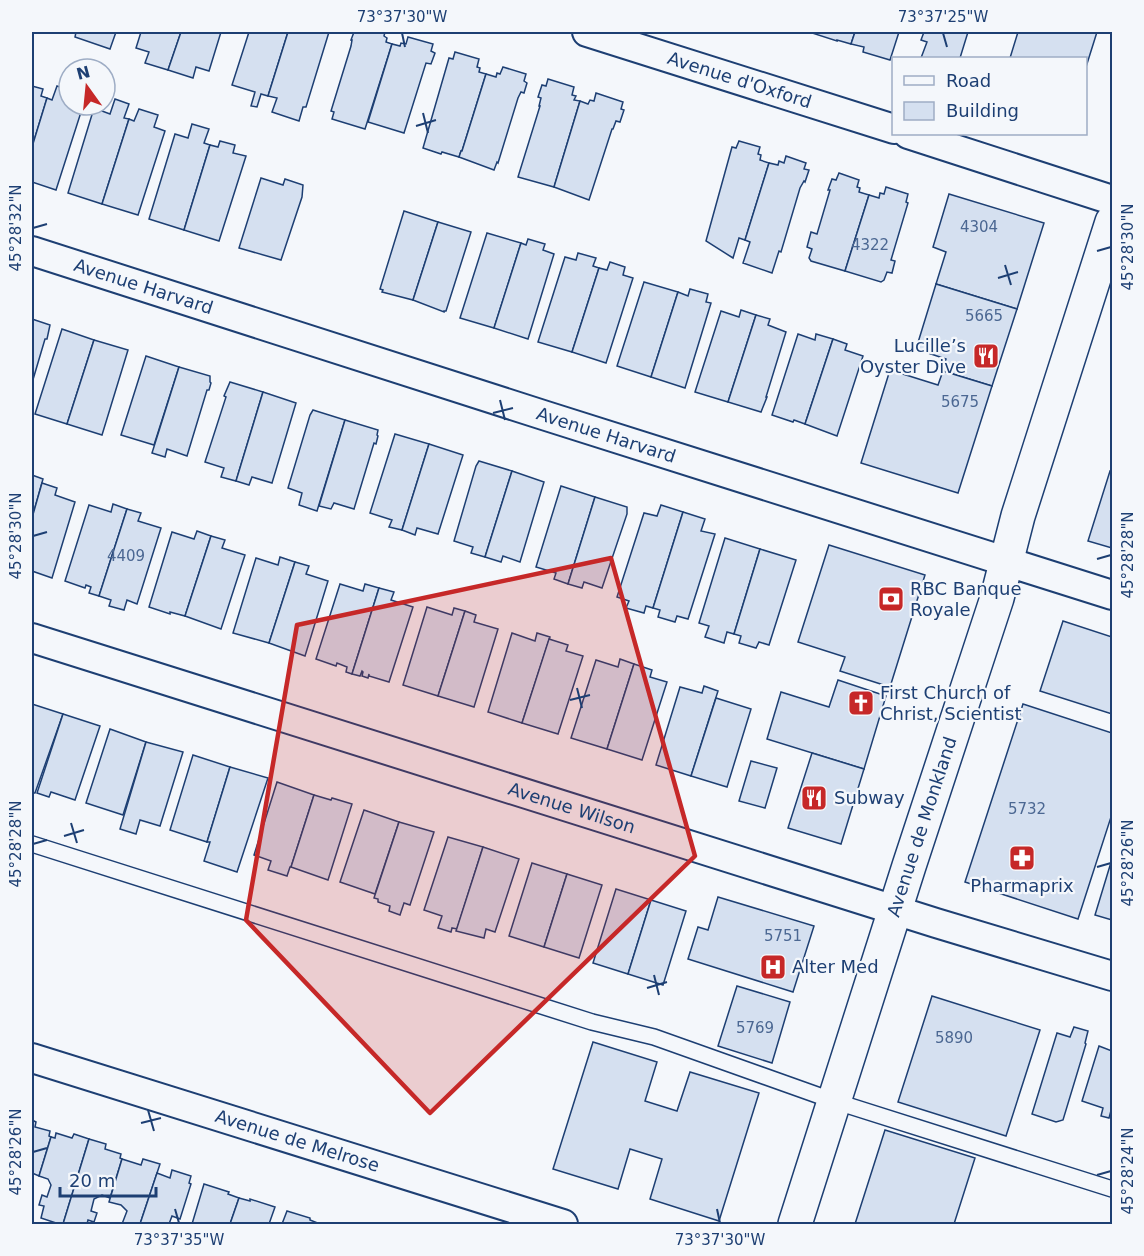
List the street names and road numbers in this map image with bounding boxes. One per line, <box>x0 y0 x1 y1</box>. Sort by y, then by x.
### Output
street label: Avenue d'Oxford <box>665 47 814 112</box>
street label: Avenue Harvard <box>71 254 216 318</box>
street label: Avenue Harvard <box>534 403 679 467</box>
street label: Avenue de Monkland <box>882 734 961 919</box>
street label: Avenue Wilson <box>506 778 638 838</box>
street label: Avenue de Melrose <box>213 1105 382 1176</box>

